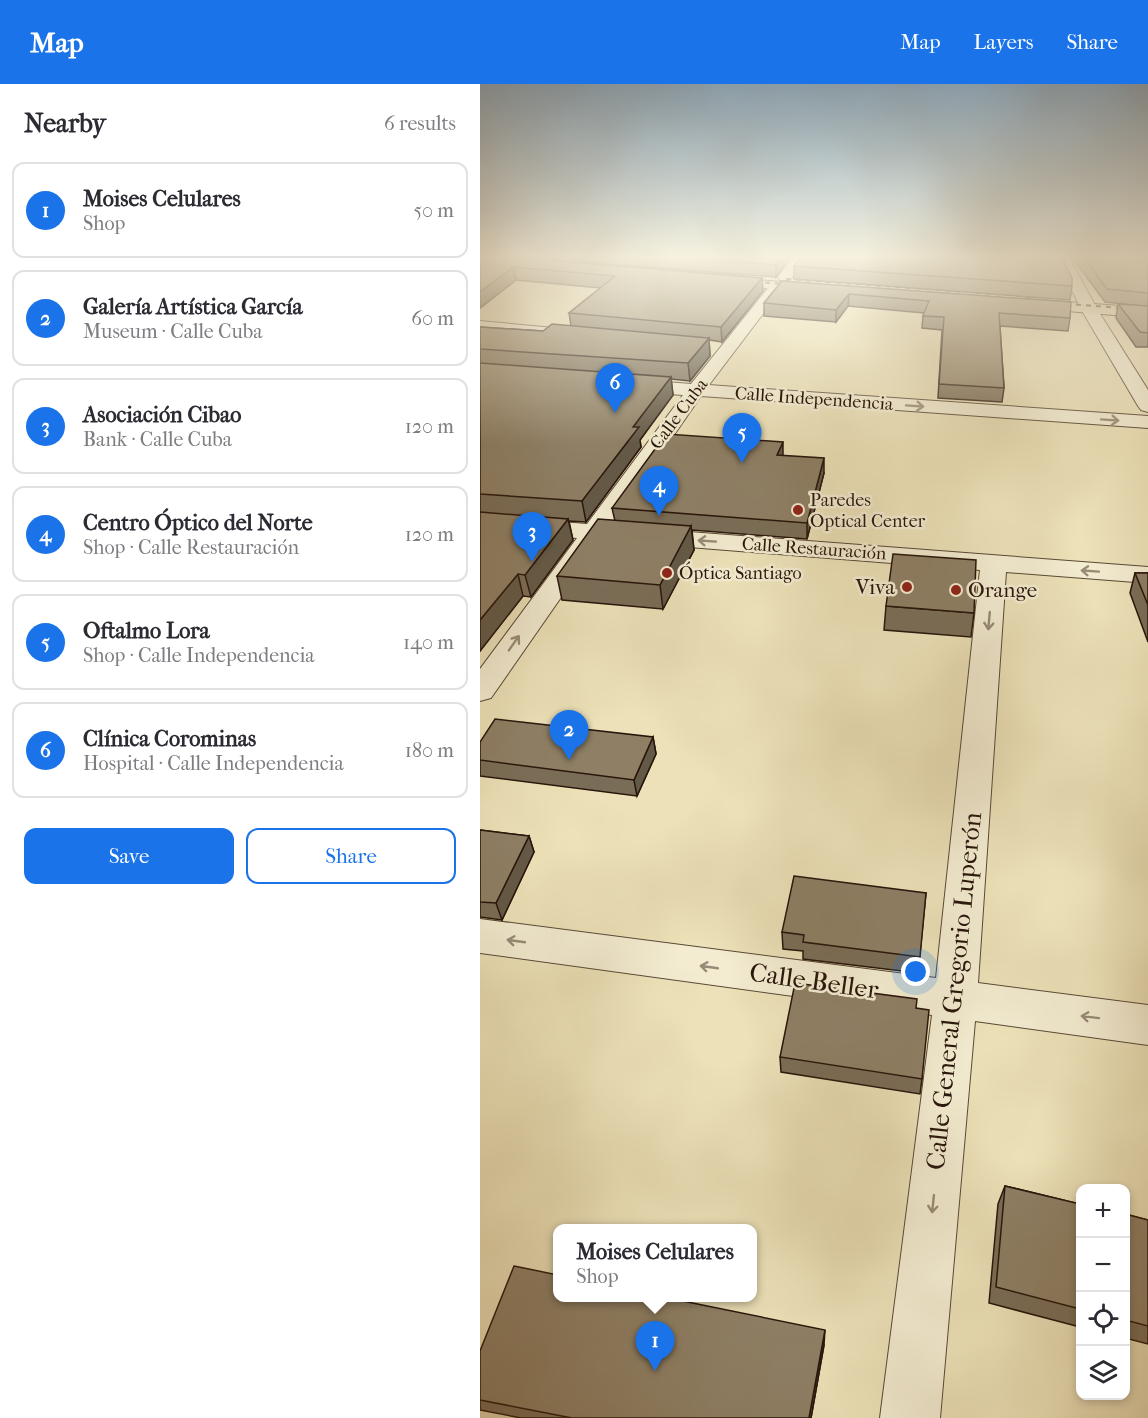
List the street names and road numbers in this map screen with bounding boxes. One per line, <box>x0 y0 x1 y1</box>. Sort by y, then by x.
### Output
street label: Calle Cuba <box>646 374 713 453</box>
street label: Calle Independencia <box>734 383 895 415</box>
street label: Calle Restauración <box>741 533 888 565</box>
street label: Calle General Gregorio Luperón <box>920 811 988 1171</box>
street label: Calle Beller <box>748 957 880 1005</box>

